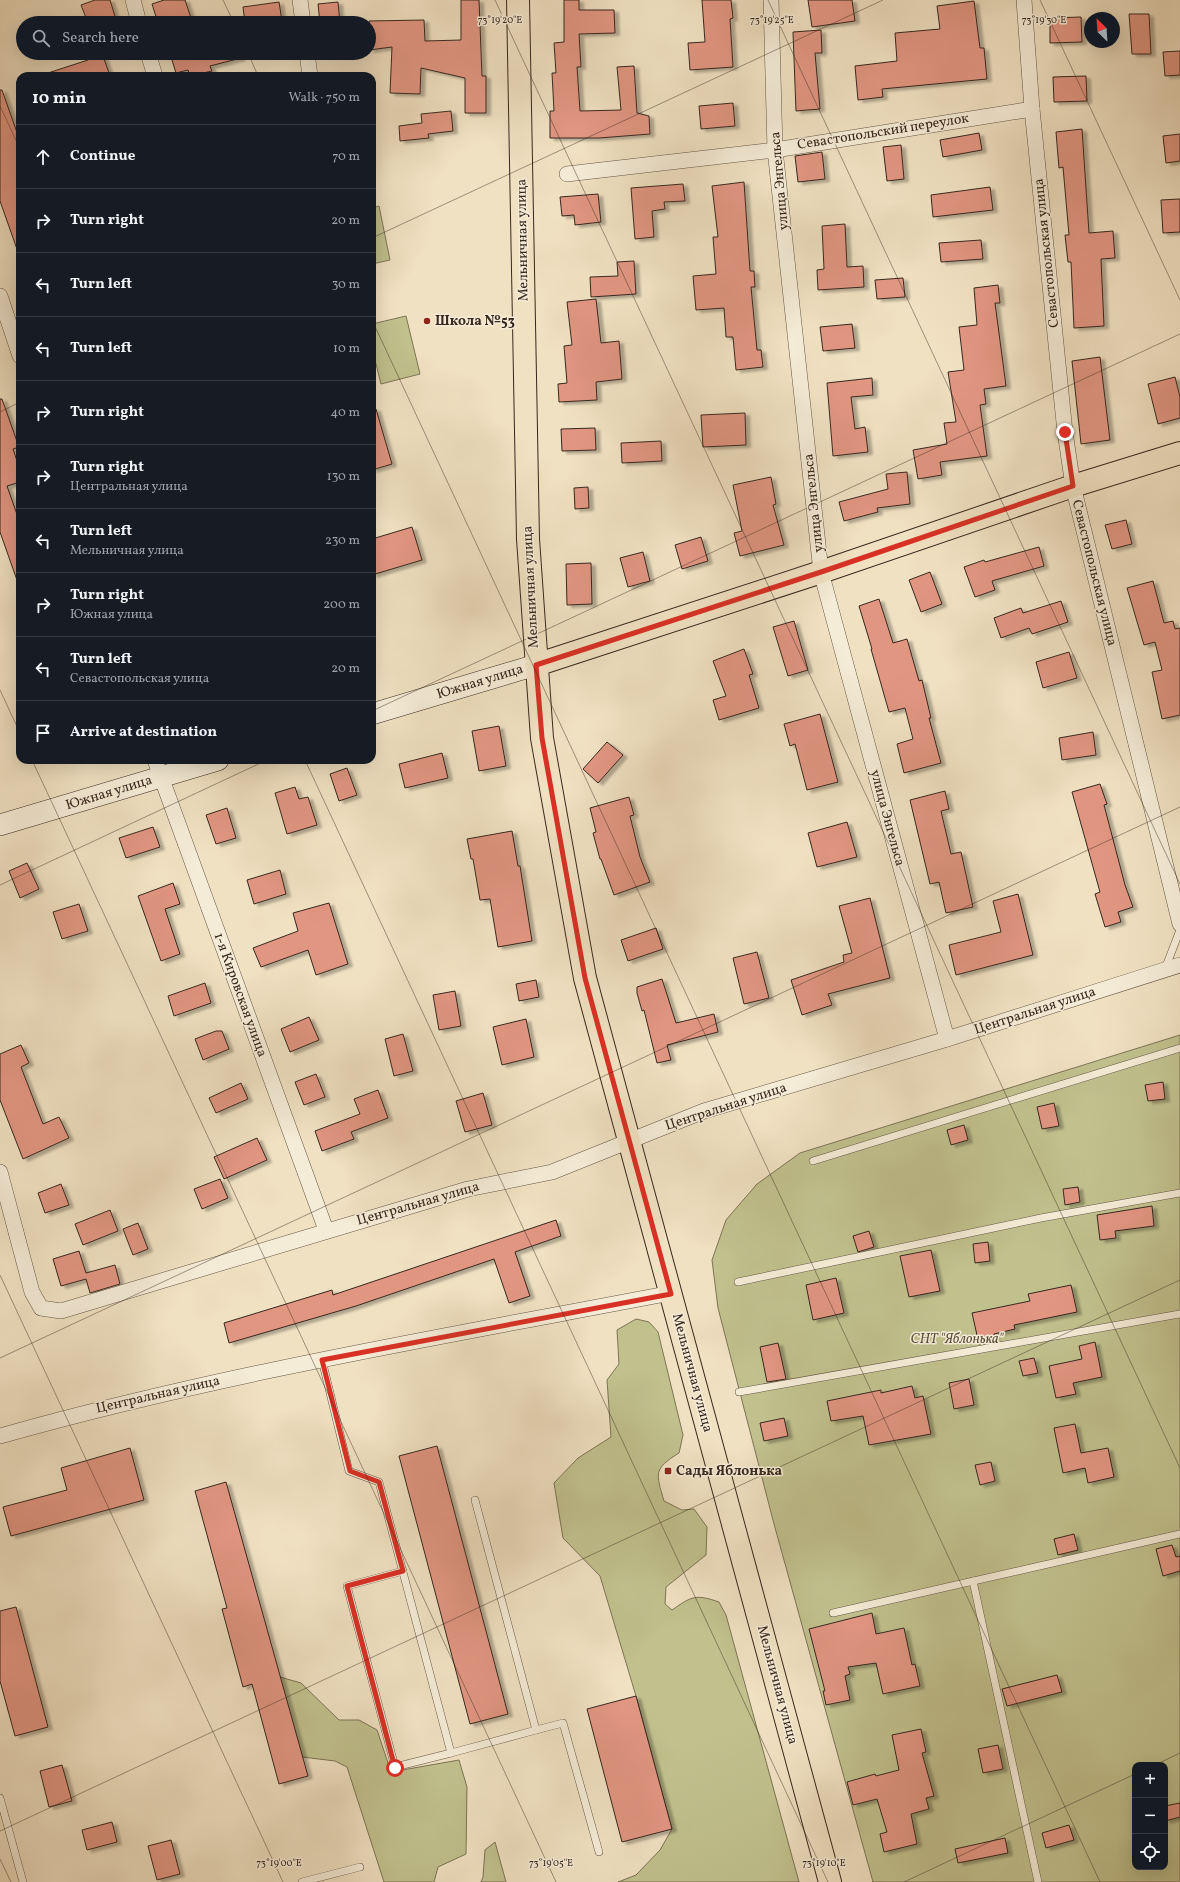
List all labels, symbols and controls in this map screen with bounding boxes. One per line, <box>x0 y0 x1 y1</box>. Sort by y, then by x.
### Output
north arrow <box>1084 12 1120 48</box>
text: 73°19'20"E <box>478 13 522 27</box>
text: 73°19'25"E <box>750 13 794 27</box>
text: 73°19'30"E <box>1022 13 1066 27</box>
search box <box>16 16 376 60</box>
icon: search <box>30 27 52 49</box>
text: Search here <box>62 28 139 49</box>
text: 10 min <box>32 87 86 110</box>
text: Walk · 750 m <box>288 89 360 107</box>
street label: Севастопольский переулок <box>796 109 971 155</box>
street label: улица Энгельса <box>766 131 794 231</box>
icon: ahead <box>32 146 54 168</box>
text: Continue <box>70 146 135 167</box>
text: 70 m <box>332 148 360 166</box>
street label: Севастопольская улица <box>1030 177 1064 329</box>
street label: Мельничная улица <box>512 179 534 301</box>
icon: right <box>32 210 54 232</box>
text: Turn right <box>70 210 144 231</box>
text: 20 m <box>331 212 360 230</box>
icon: left <box>32 274 54 296</box>
text: Turn left <box>70 274 132 295</box>
text: 30 m <box>332 276 360 294</box>
place label: Школа №53 <box>435 312 515 331</box>
marker: Школа №53 <box>422 316 432 326</box>
icon: left <box>32 338 54 360</box>
text: Turn left <box>70 338 132 359</box>
text: 10 m <box>333 340 360 358</box>
icon: right <box>32 402 54 424</box>
text: Turn right <box>70 402 144 423</box>
text: 40 m <box>331 404 360 422</box>
route end <box>1056 423 1074 441</box>
street label: улица Энгельса <box>799 453 829 553</box>
text: Turn right <box>70 457 144 478</box>
icon: right <box>32 466 54 488</box>
text: 130 m <box>327 468 360 486</box>
text: Центральная улица <box>70 478 188 496</box>
street label: Севастопольская улица <box>1067 498 1121 648</box>
text: Turn left <box>70 521 132 542</box>
street label: Мельничная улица <box>518 525 544 649</box>
icon: left <box>32 530 54 552</box>
text: 230 m <box>325 532 360 550</box>
text: Мельничная улица <box>70 542 184 560</box>
text: Turn right <box>70 585 144 606</box>
icon: right <box>32 594 54 616</box>
text: 200 m <box>323 596 360 614</box>
text: Южная улица <box>70 606 153 624</box>
text: Turn left <box>70 649 132 670</box>
icon: left <box>32 658 54 680</box>
text: 20 m <box>331 660 360 678</box>
street label: Южная улица <box>434 660 526 704</box>
text: Севастопольская улица <box>70 670 209 688</box>
icon: arrive <box>32 722 54 744</box>
text: Arrive at destination <box>70 722 217 743</box>
street label: улица Энгельса <box>865 768 909 868</box>
street label: Южная улица <box>63 771 155 815</box>
street label: 1-я Кировская улица <box>209 930 271 1060</box>
street label: Центральная улица <box>972 982 1098 1040</box>
street label: Центральная улица <box>663 1078 789 1136</box>
street label: Центральная улица <box>354 1177 482 1231</box>
street label: Мельничная улица <box>667 1311 717 1435</box>
park label: СНТ "Яблонька" <box>911 1330 1005 1349</box>
street label: Центральная улица <box>94 1371 222 1419</box>
place label: Сады Яблонька <box>676 1462 783 1481</box>
marker: Сады Яблонька <box>663 1466 673 1476</box>
street label: Мельничная улица <box>752 1623 802 1747</box>
route start <box>386 1759 404 1777</box>
map controls <box>1132 1762 1168 1870</box>
button: + <box>1132 1762 1168 1798</box>
button: − <box>1132 1798 1168 1834</box>
button: locate <box>1132 1834 1168 1870</box>
text: 73°19'00"E <box>256 1856 302 1870</box>
text: 73°19'05"E <box>529 1856 573 1870</box>
text: 73°19'10"E <box>802 1856 846 1870</box>

